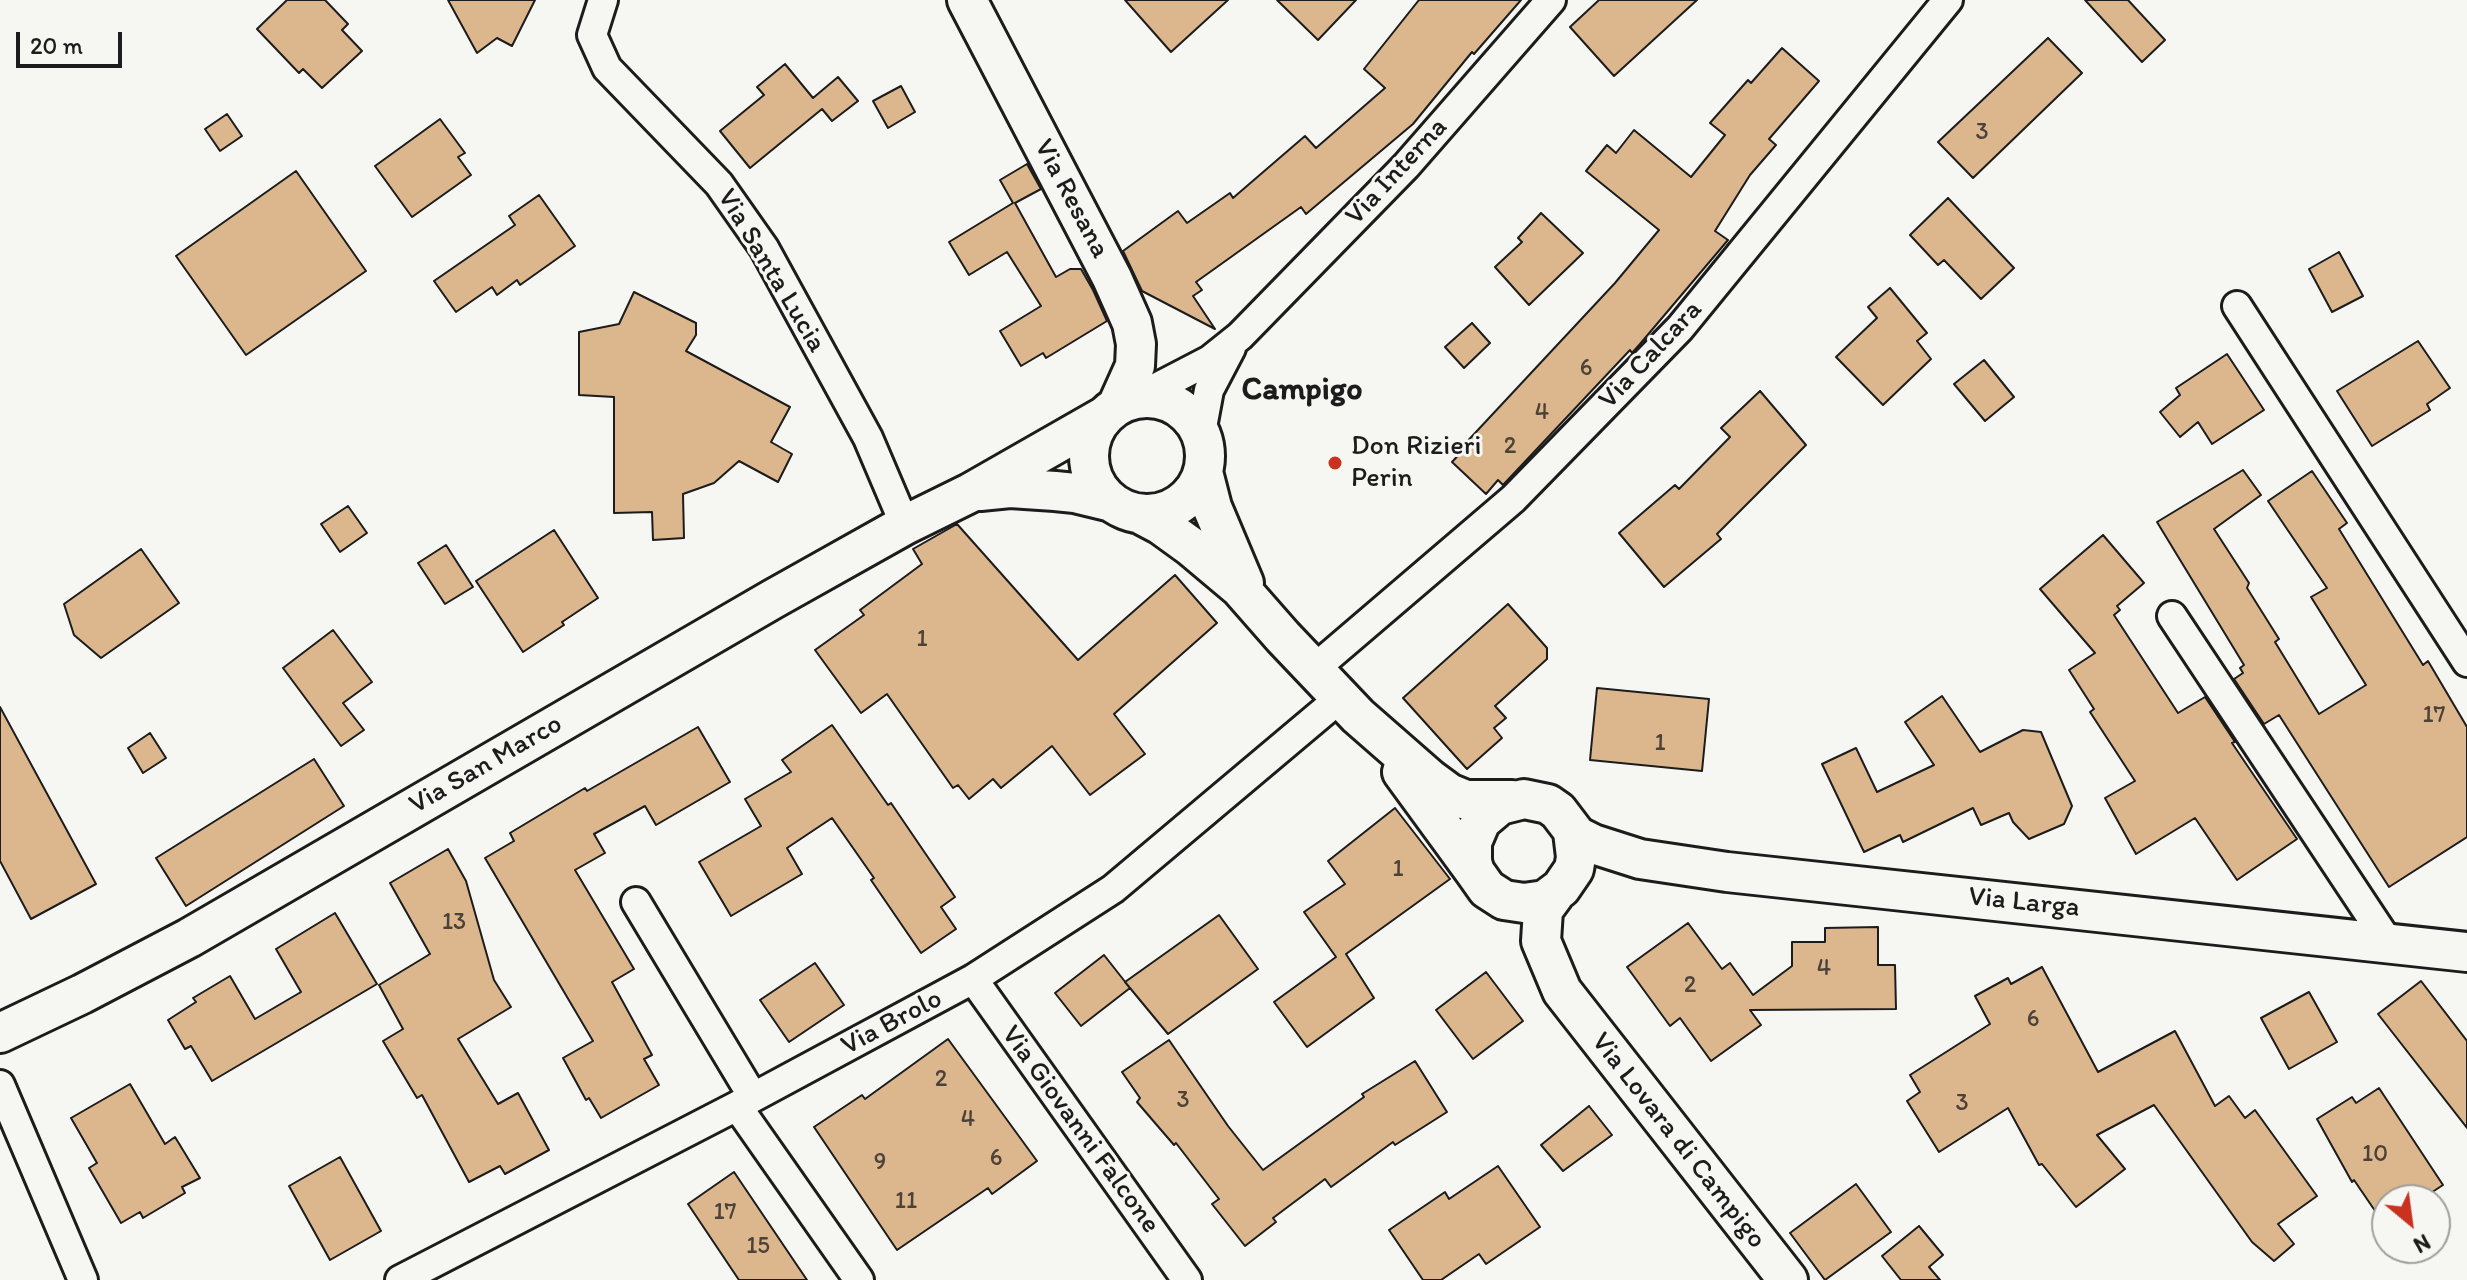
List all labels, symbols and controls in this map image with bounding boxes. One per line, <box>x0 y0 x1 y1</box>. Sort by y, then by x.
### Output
scale bar <box>20 16 126 66</box>
text: 20 m <box>30 31 83 60</box>
street label: Via Interna <box>1339 111 1455 233</box>
house number: 3 <box>1975 119 1989 147</box>
street label: Via Resana <box>1026 134 1116 264</box>
street label: Via Santa Lucia <box>709 183 833 359</box>
street label: Via Calcara <box>1592 294 1710 416</box>
house number: 6 <box>1580 355 1592 383</box>
district label: Campigo <box>1242 372 1362 410</box>
house number: 4 <box>1535 399 1549 427</box>
place label: Don Rizieri Perin <box>1351 430 1481 496</box>
house number: 2 <box>1504 433 1516 461</box>
marker: Don Rizieri Perin <box>1326 454 1344 472</box>
house number: 1 <box>916 626 928 654</box>
house number: 17 <box>2422 702 2446 730</box>
street label: Via San Marco <box>404 708 568 822</box>
house number: 1 <box>1654 730 1666 758</box>
house number: 1 <box>1392 856 1404 884</box>
street label: Via Larga <box>1967 880 2081 926</box>
house number: 13 <box>442 909 466 937</box>
house number: 4 <box>1817 955 1831 983</box>
house number: 2 <box>1684 972 1696 1000</box>
street label: Via Brolo <box>836 982 948 1064</box>
house number: 6 <box>2027 1006 2039 1034</box>
street label: Via Giovanni Falcone <box>993 1020 1167 1240</box>
street label: Via Lovara di Campigo <box>1583 1026 1773 1256</box>
house number: 2 <box>935 1066 947 1094</box>
house number: 3 <box>1176 1087 1190 1115</box>
house number: 3 <box>1955 1090 1969 1118</box>
house number: 4 <box>961 1106 975 1134</box>
house number: 10 <box>2362 1141 2388 1169</box>
house number: 6 <box>990 1145 1002 1173</box>
house number: 9 <box>874 1149 886 1177</box>
north arrow <box>2371 1184 2451 1264</box>
house number: 11 <box>895 1188 917 1216</box>
house number: 17 <box>713 1199 737 1227</box>
text: N <box>2409 1228 2435 1259</box>
house number: 15 <box>746 1233 770 1261</box>

